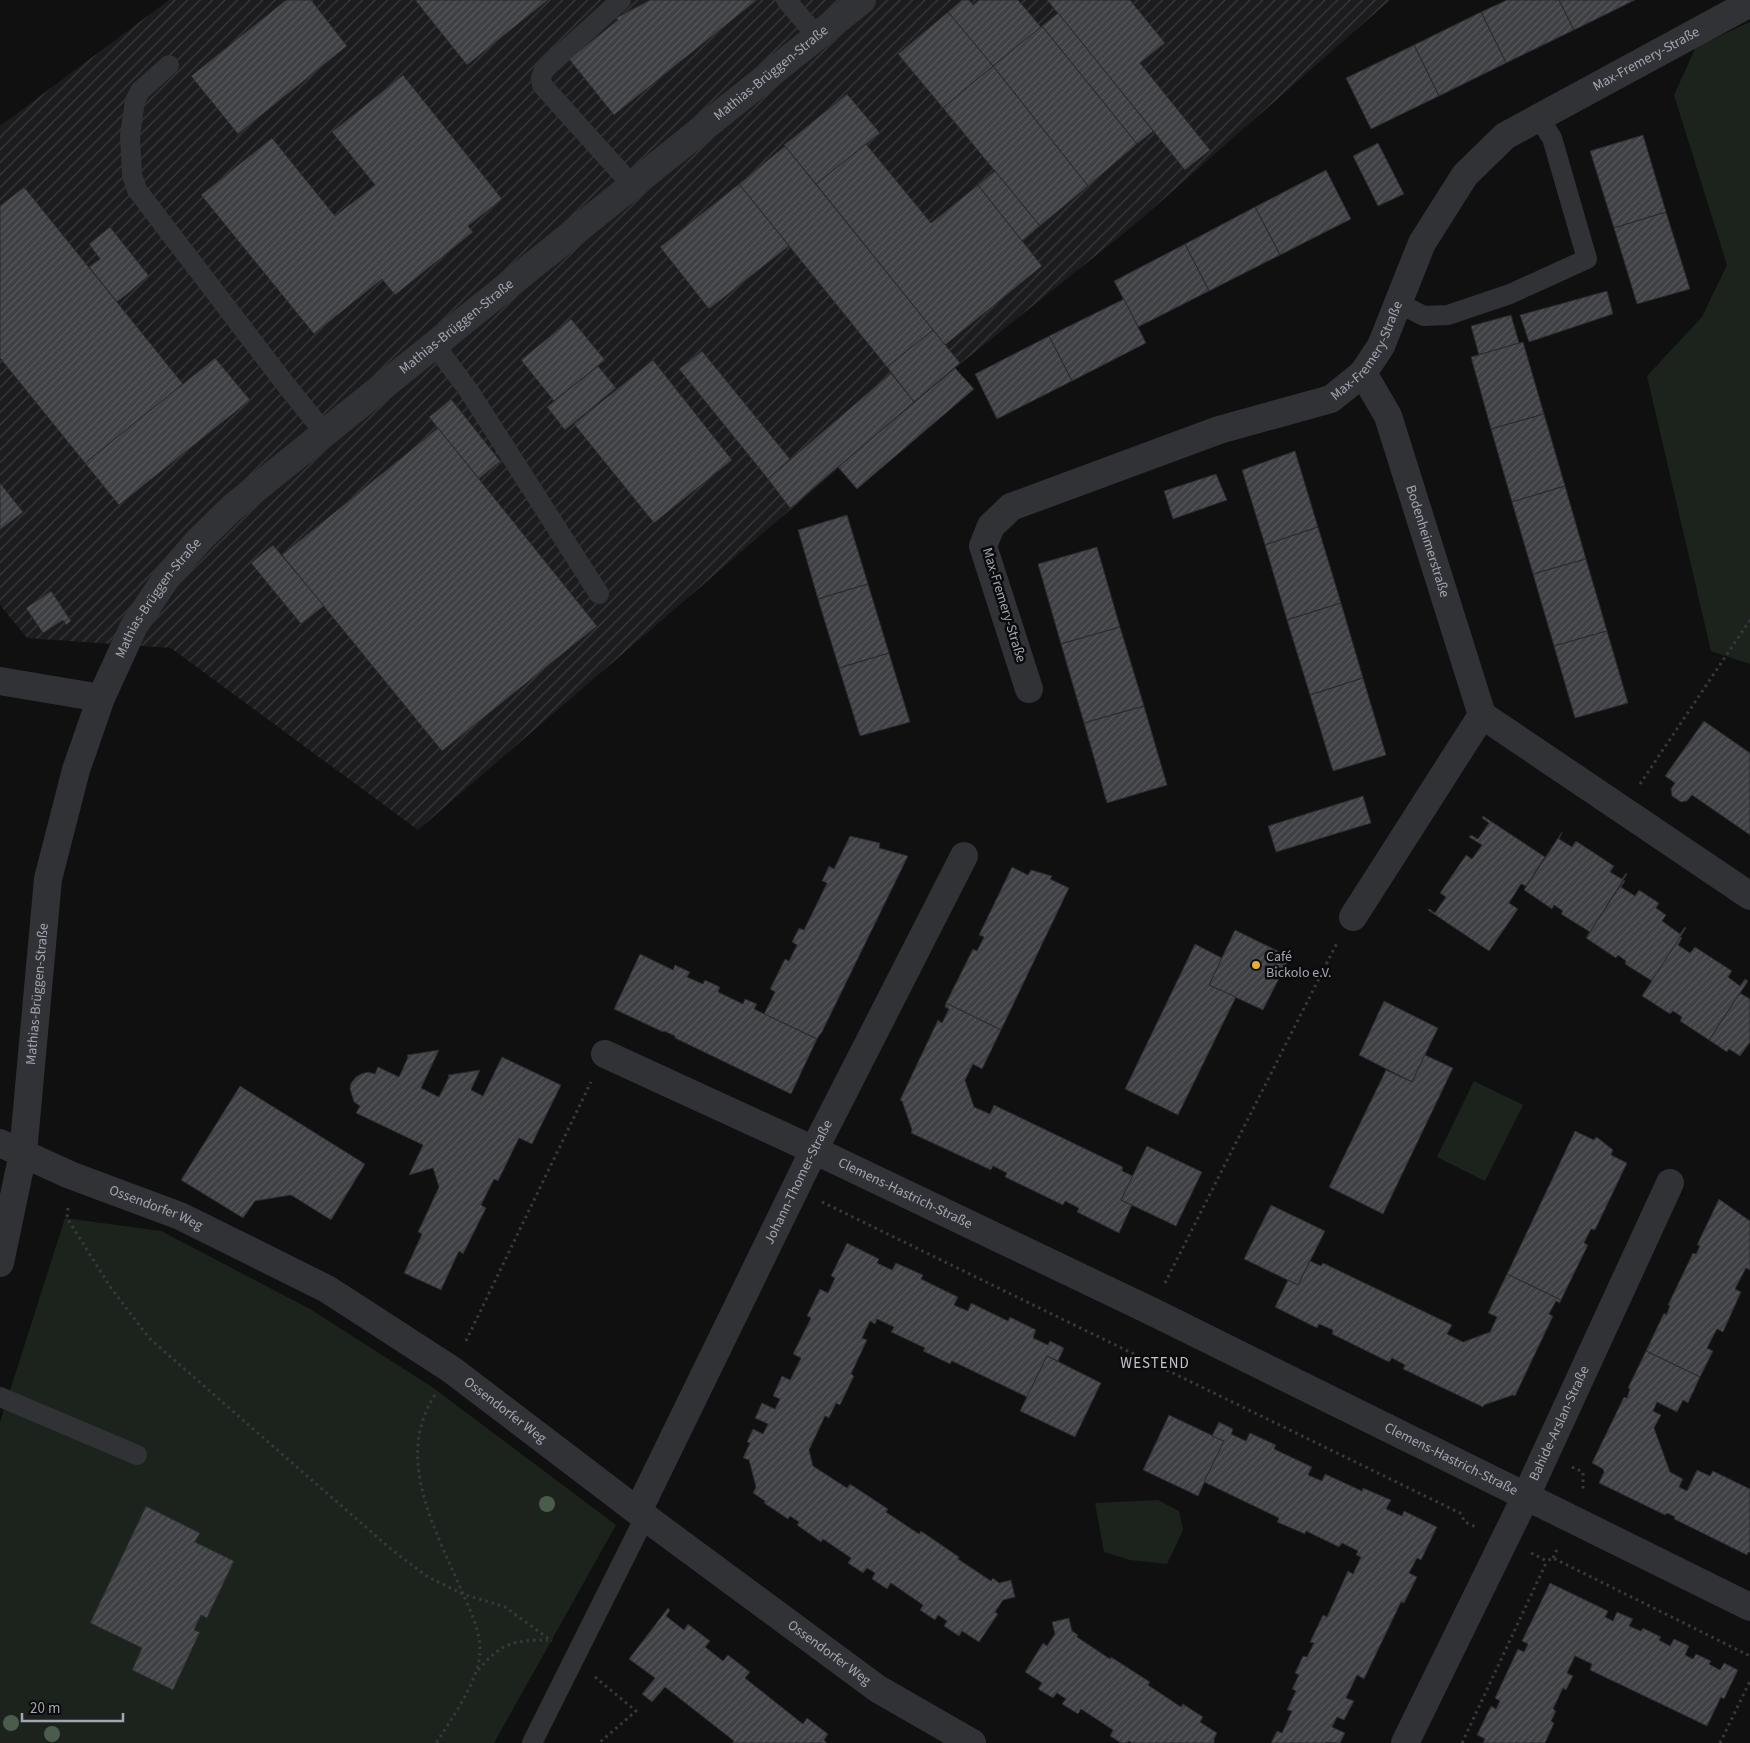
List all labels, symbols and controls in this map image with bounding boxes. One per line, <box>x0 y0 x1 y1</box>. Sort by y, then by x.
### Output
street label: Mathias-Brüggen-Straße <box>709 21 833 126</box>
street label: Max-Fremery-Straße <box>1589 22 1703 96</box>
street label: Mathias-Brüggen-Straße <box>395 274 518 379</box>
street label: Max-Fremery-Straße <box>1326 298 1408 405</box>
street label: Bodenheimerstraße <box>1400 483 1454 600</box>
street label: Mathias-Brüggen-Straße <box>110 534 206 662</box>
street label: Max-Fremery-Straße <box>977 545 1031 665</box>
street label: Mathias-Brüggen-Straße <box>21 922 54 1066</box>
place label: Café Bickolo e.V. <box>1266 947 1332 983</box>
marker: Café Bickolo e.V. <box>1250 959 1262 971</box>
street label: Johann-Thomer-Straße <box>759 1116 838 1248</box>
street label: Clemens-Hastrich-Straße <box>835 1153 976 1234</box>
street label: Ossendorfer Weg <box>106 1180 206 1236</box>
district label: WESTEND <box>1120 1353 1190 1374</box>
street label: Bahide-Arslan-Straße <box>1524 1362 1595 1484</box>
street label: Ossendorfer Weg <box>459 1372 551 1448</box>
street label: Clemens-Hastrich-Straße <box>1381 1418 1521 1501</box>
street label: Ossendorfer Weg <box>783 1615 875 1691</box>
scale bar <box>22 1690 124 1722</box>
text: 20 m <box>30 1698 60 1719</box>

